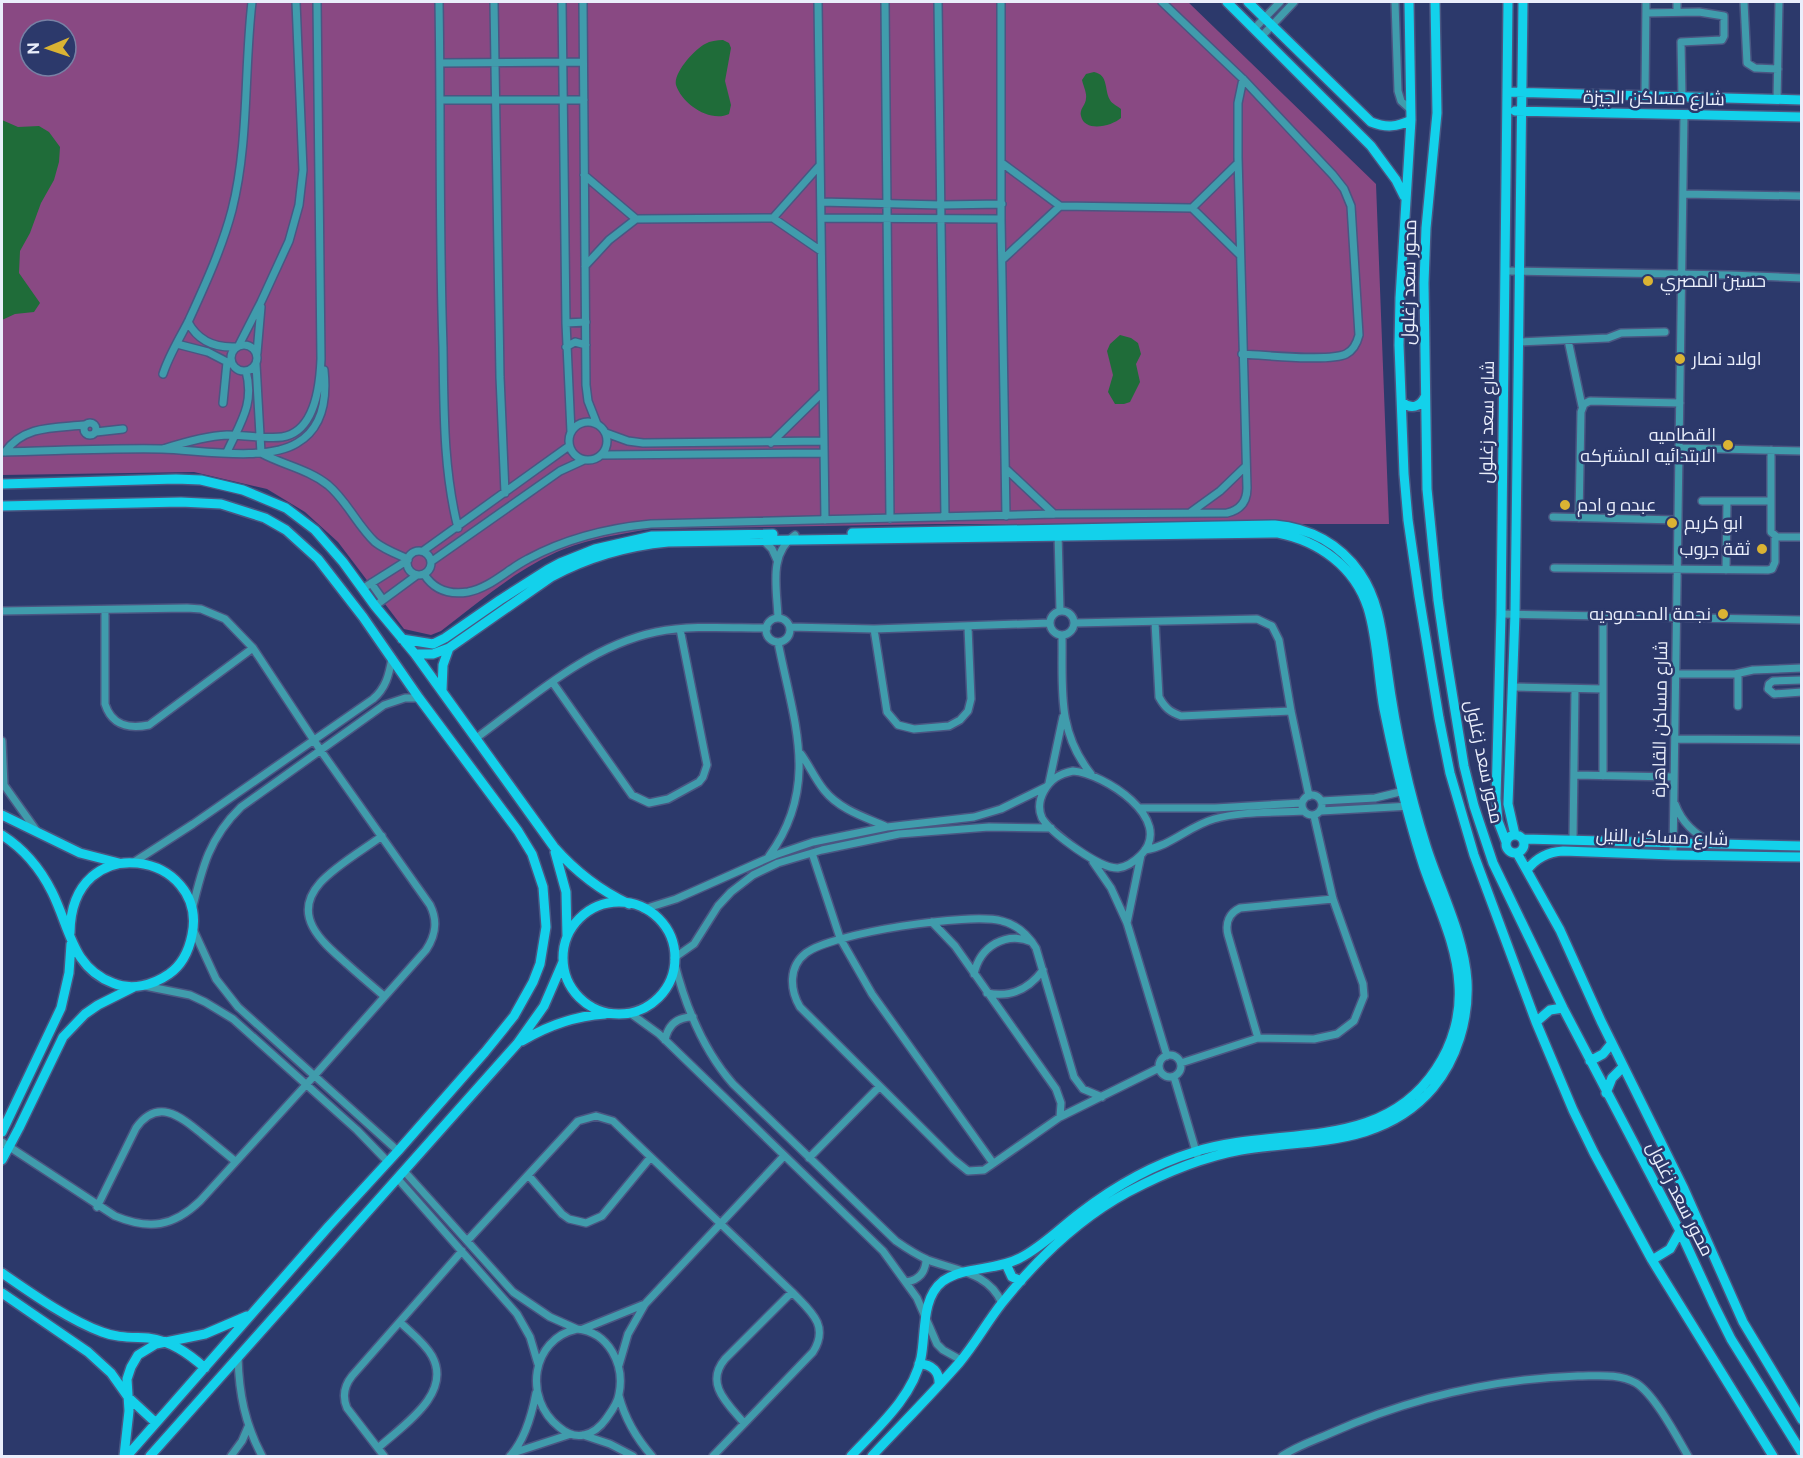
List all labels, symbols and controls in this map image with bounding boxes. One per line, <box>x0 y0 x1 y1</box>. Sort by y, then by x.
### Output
north arrow <box>18 18 78 78</box>
text: N <box>24 42 43 55</box>
street label: شارع مساكن الجيزة <box>1583 86 1725 111</box>
street label: محور سعد زغلول <box>1397 219 1421 345</box>
place label: حسين المصري <box>1660 270 1766 295</box>
marker: حسين المصري <box>1641 274 1655 288</box>
place label: اولاد نصار <box>1691 348 1762 370</box>
marker: اولاد نصار <box>1673 352 1687 366</box>
street label: شارع سعد زغلول <box>1475 360 1500 484</box>
place label: القطاميه الابتدائيه المشتركه <box>1580 424 1716 467</box>
marker: القطاميه الابتدائيه المشتركه <box>1721 438 1735 452</box>
place label: عبده و ادم <box>1577 494 1656 517</box>
marker: عبده و ادم <box>1558 498 1572 512</box>
place label: ابو كريم <box>1684 512 1743 535</box>
marker: ابو كريم <box>1665 516 1679 530</box>
place label: ثقة جروب <box>1679 538 1750 560</box>
marker: ثقة جروب <box>1755 542 1769 556</box>
place label: نجمة المحموديه <box>1589 603 1711 625</box>
marker: نجمة المحموديه <box>1716 607 1730 621</box>
street label: شارع مساكن القاهرة <box>1648 640 1673 798</box>
street label: محور سعد زغلول <box>1460 698 1508 826</box>
street label: شارع مساكن النيل <box>1595 824 1729 851</box>
street label: محور سعد زغلول <box>1642 1138 1718 1260</box>

